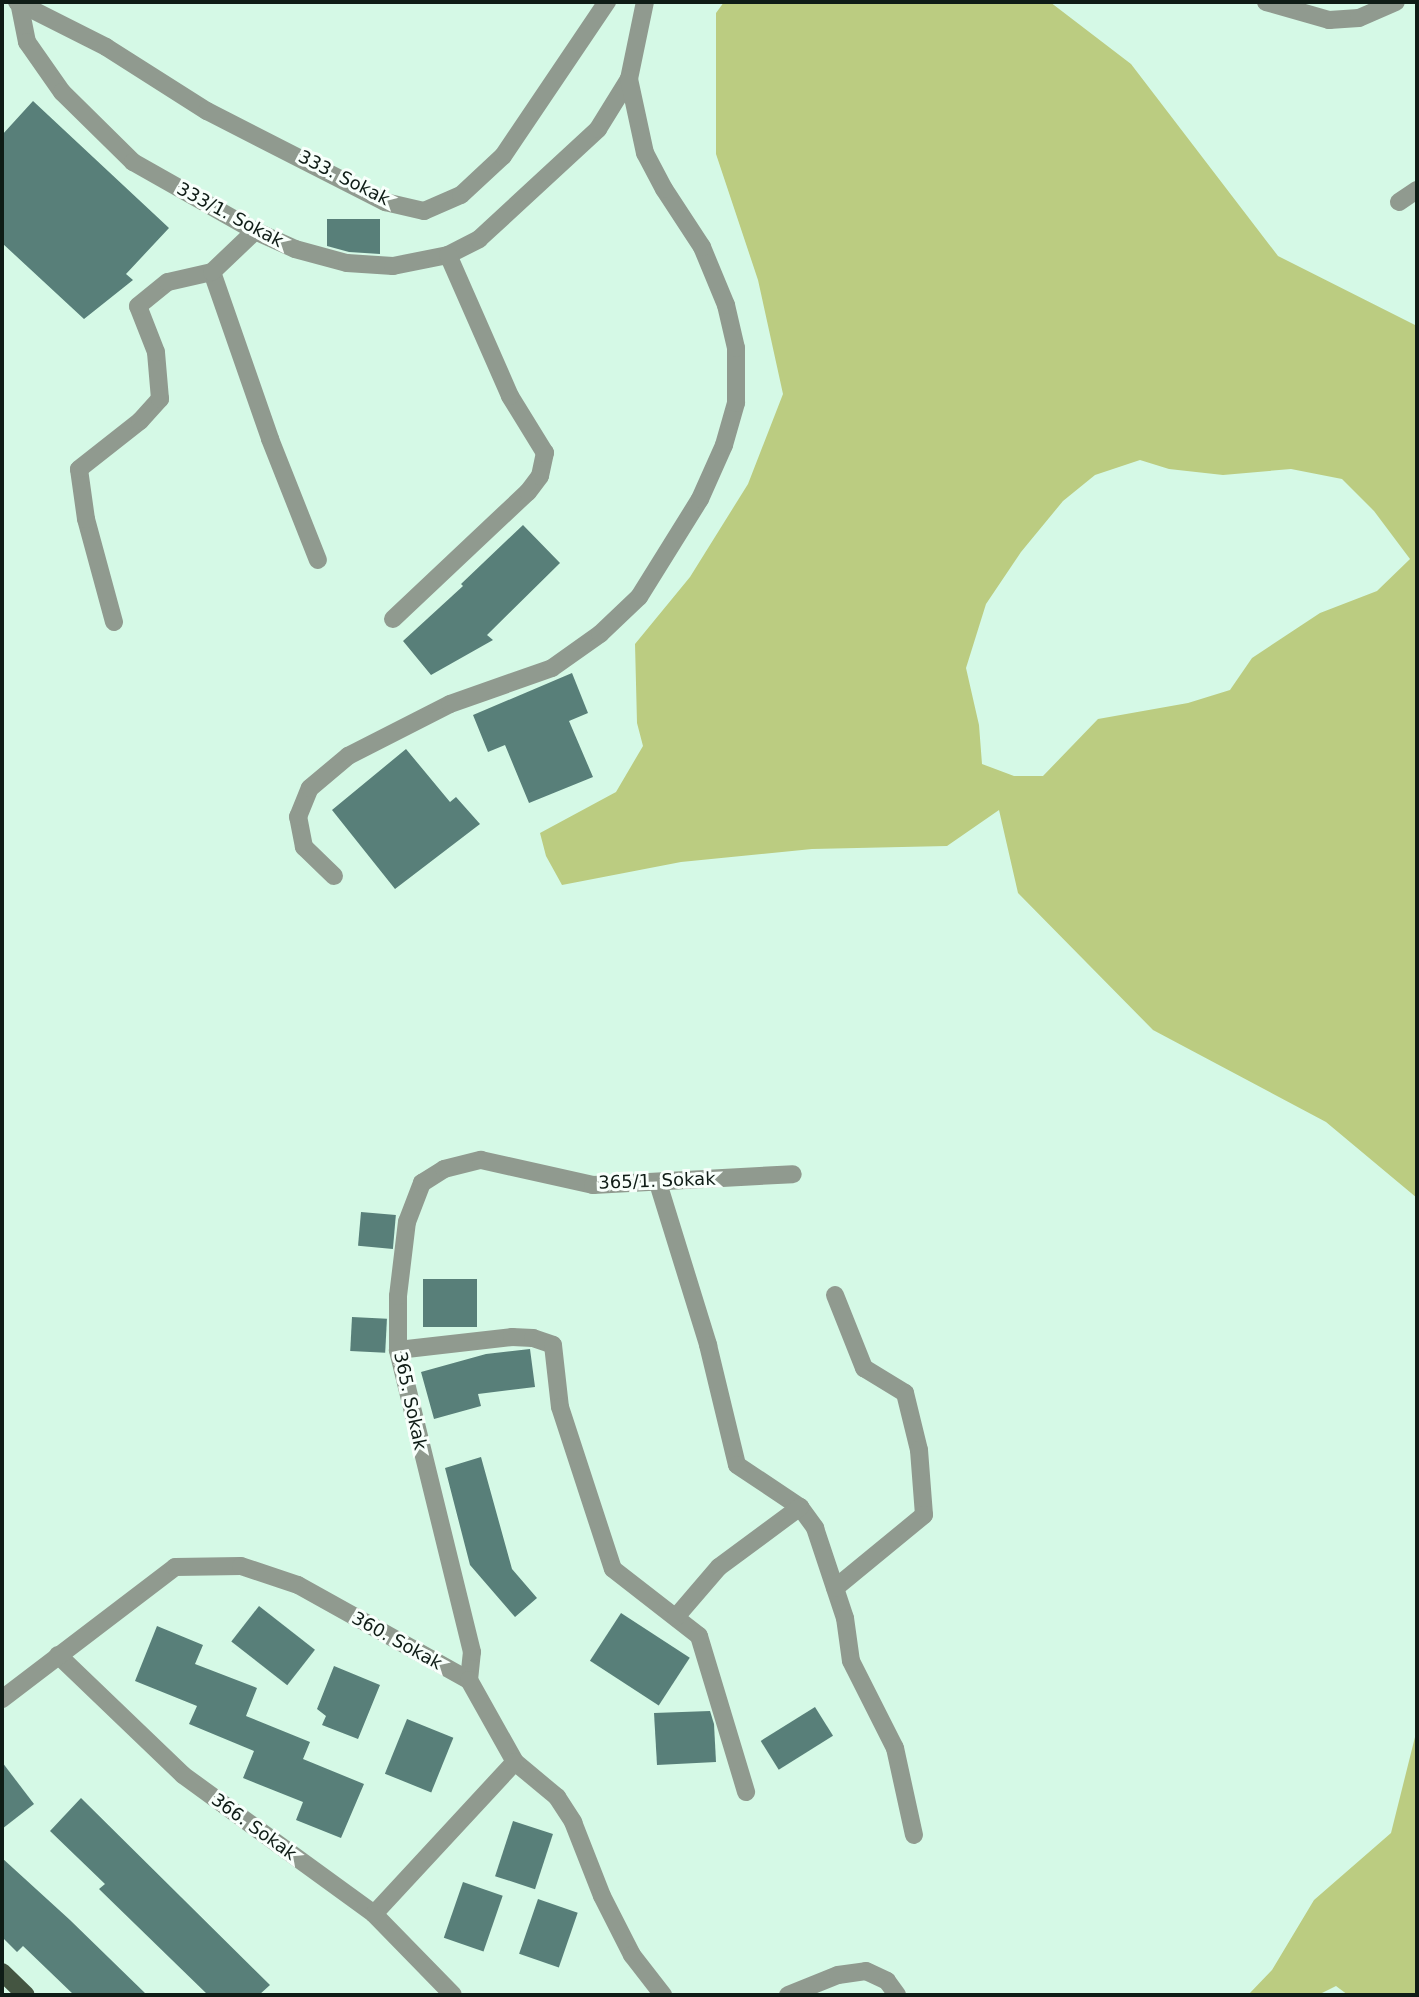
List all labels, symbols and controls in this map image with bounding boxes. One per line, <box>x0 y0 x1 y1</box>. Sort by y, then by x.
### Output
street label: 333. Sokak <box>295 146 393 210</box>
street label: 333/1. Sokak <box>173 178 287 252</box>
street label: 365/1. Sokak <box>598 1168 716 1194</box>
street label: 365. Sokak <box>389 1350 431 1452</box>
street label: 360. Sokak <box>348 1607 446 1675</box>
street label: 366. Sokak <box>207 1789 301 1865</box>

